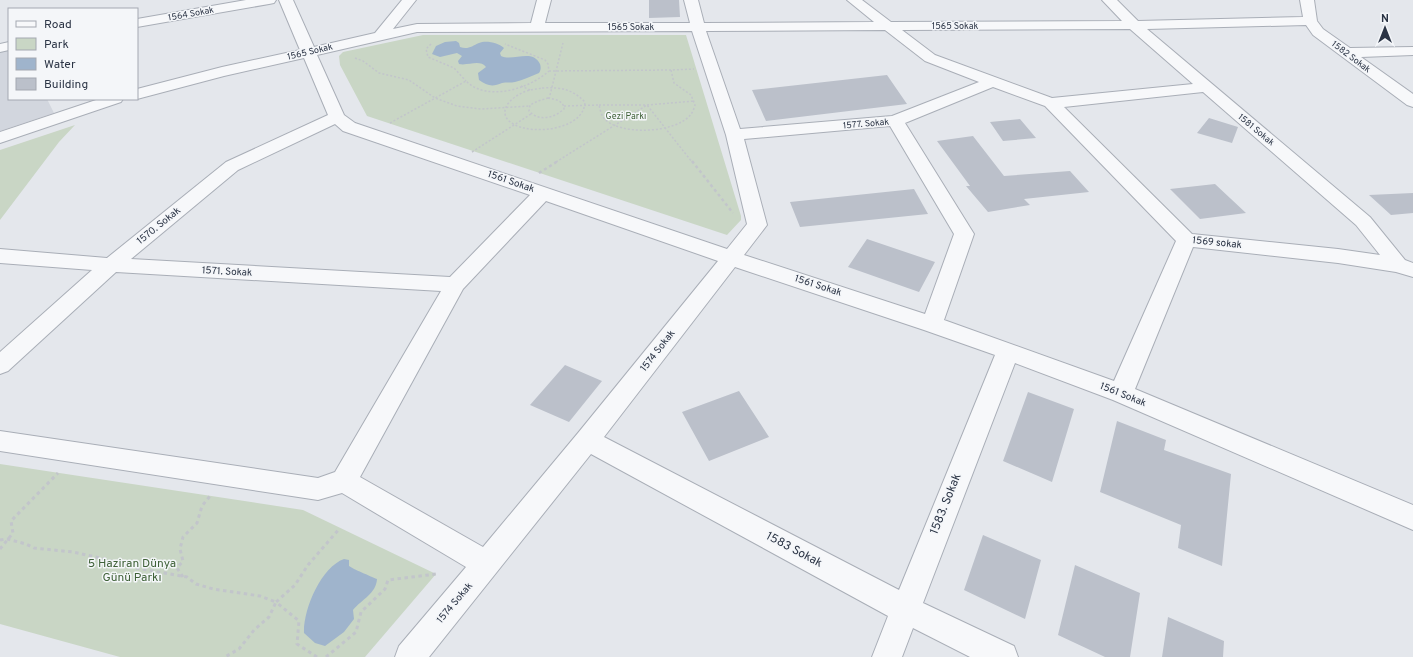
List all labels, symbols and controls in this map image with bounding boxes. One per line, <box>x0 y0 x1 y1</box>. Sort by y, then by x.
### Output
street label: 1564 Sokak <box>167 5 215 23</box>
legend <box>8 8 138 100</box>
north arrow <box>1365 8 1405 48</box>
text: N <box>1381 12 1389 26</box>
text: Road <box>44 17 72 33</box>
street label: 1565 Sokak <box>932 21 978 32</box>
street label: 1565 Sokak <box>608 22 654 33</box>
text: Park <box>44 37 69 53</box>
street label: 1582 Sokak <box>1329 39 1373 75</box>
street label: 1565 Sokak <box>286 41 334 63</box>
text: Water <box>44 57 76 73</box>
text: Building <box>44 77 88 93</box>
park label: Gezi Parkı <box>606 111 646 122</box>
street label: 1581 Sokak <box>1236 112 1277 149</box>
street label: 1577. Sokak <box>843 116 890 131</box>
street label: 1561 Sokak <box>486 168 536 196</box>
street label: 1570. Sokak <box>134 204 184 248</box>
street label: 1569 sokak <box>1192 234 1242 252</box>
street label: 1571. Sokak <box>201 264 253 280</box>
street label: 1561 Sokak <box>793 272 843 300</box>
street label: 1574 Sokak <box>638 327 678 375</box>
street label: 1561 Sokak <box>1098 380 1148 410</box>
street label: 1583. Sokak <box>927 471 965 537</box>
street label: 1583 Sokak <box>763 528 825 572</box>
park label: 5 Haziran Dünya Günü Parkı <box>88 556 176 586</box>
street label: 1574 Sokak <box>434 580 476 626</box>

